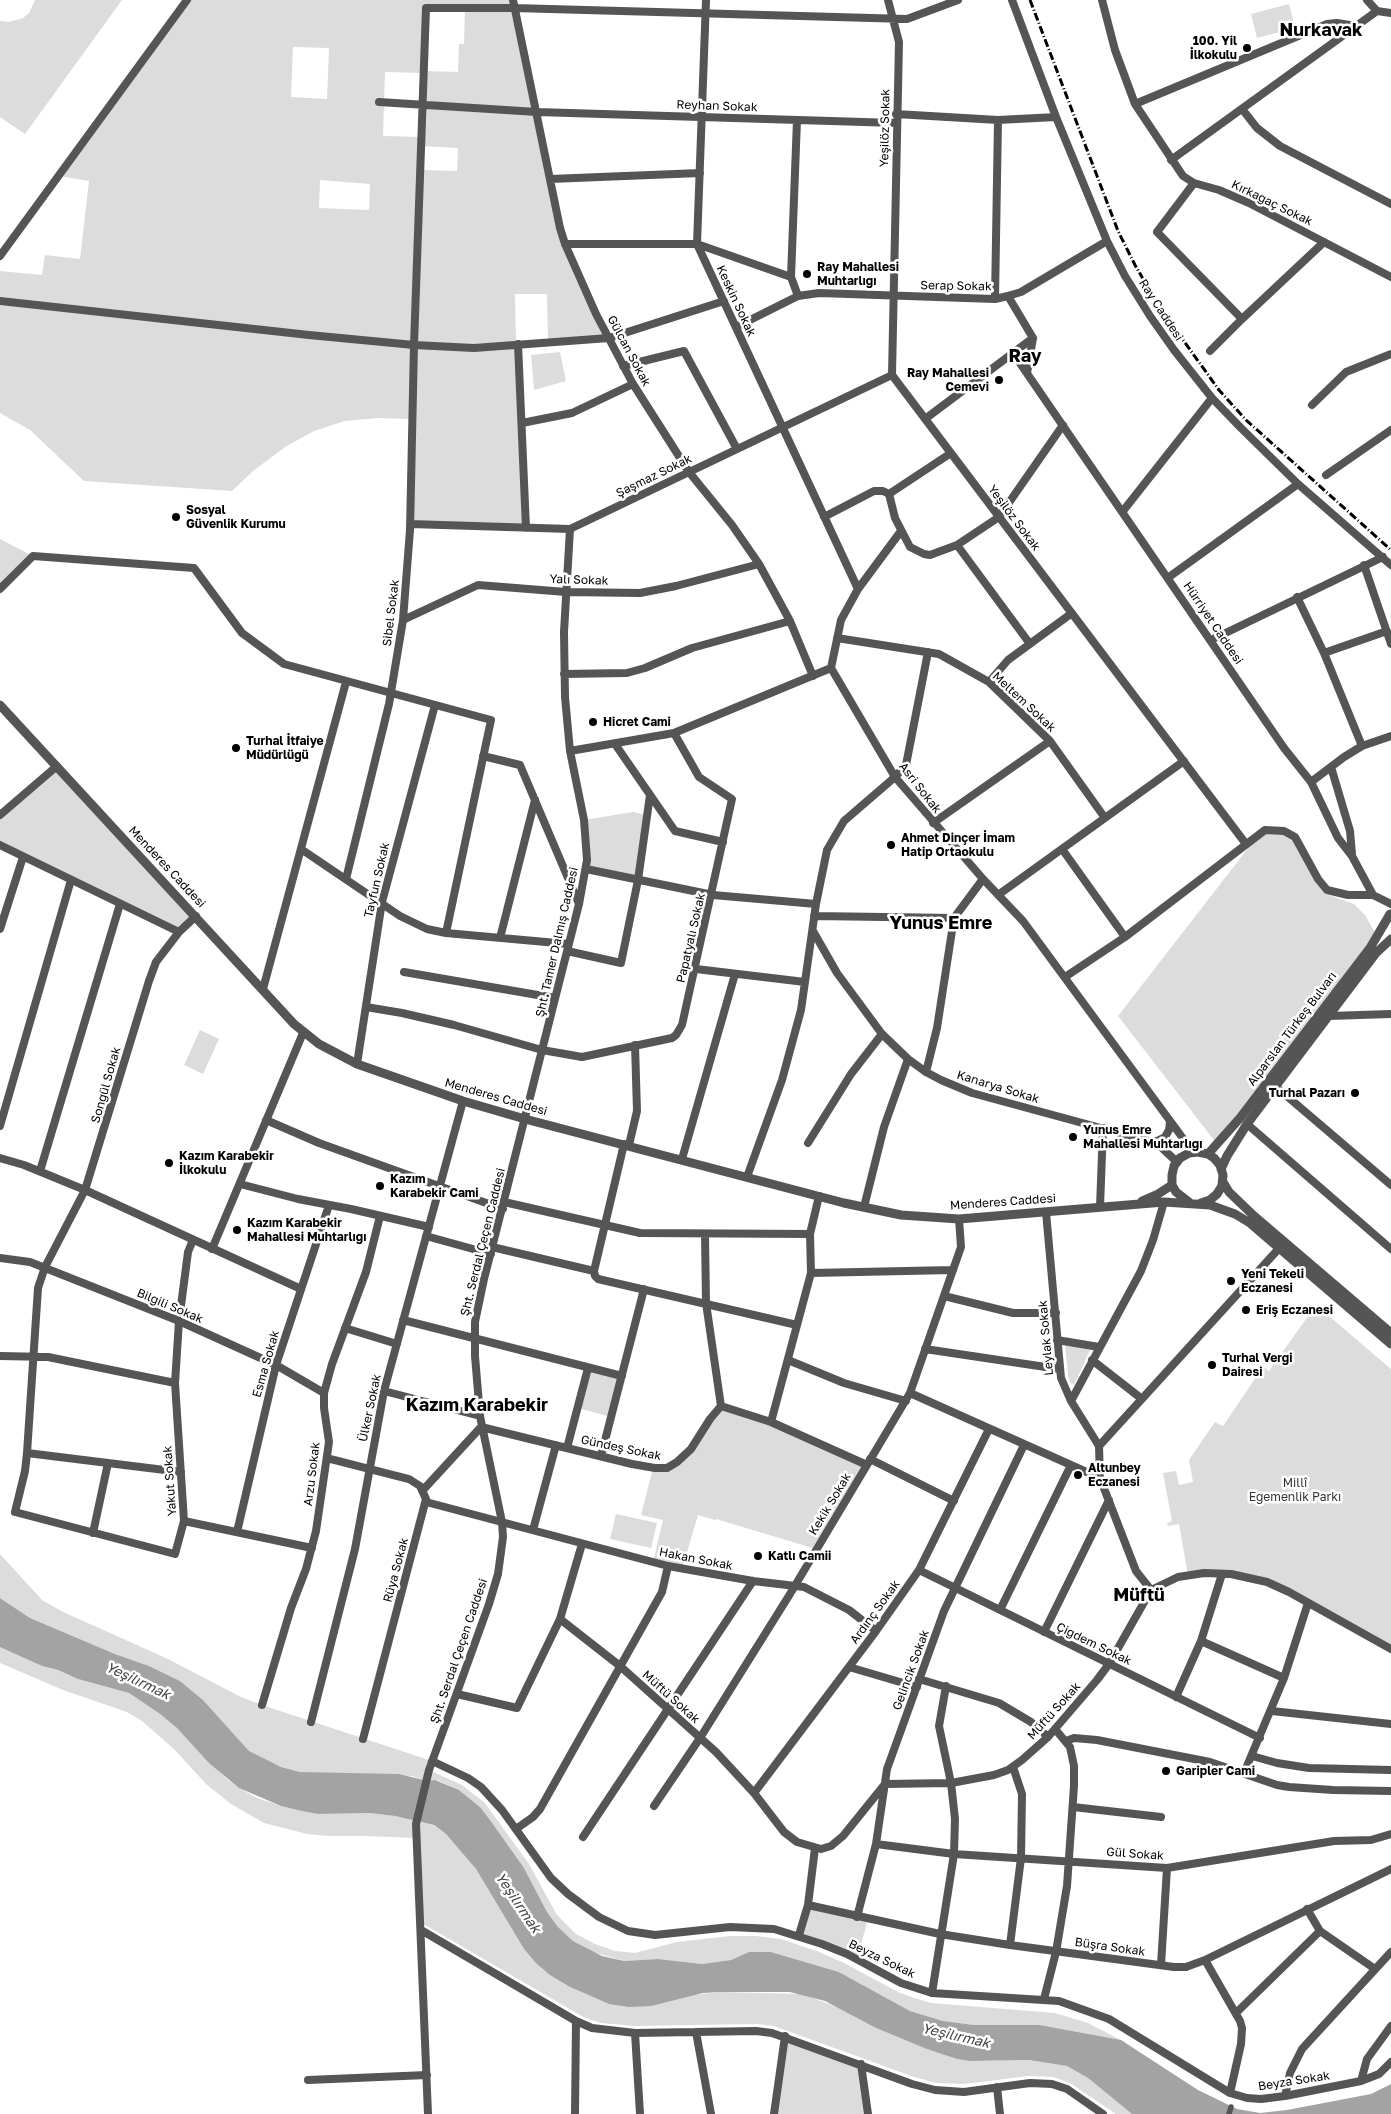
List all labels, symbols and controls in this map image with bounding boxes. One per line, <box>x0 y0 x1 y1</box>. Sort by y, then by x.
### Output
district label: Nurkavak <box>1280 19 1362 41</box>
place label: 100. Yil İlkokulu <box>1190 34 1237 62</box>
marker: 100. Yil İlkokulu <box>1241 42 1253 54</box>
street label: Yeşilöz Sokak <box>877 89 893 167</box>
street label: Reyhan Sokak <box>676 97 758 115</box>
street label: Kırkağaç Sokak <box>1229 177 1315 229</box>
place label: Ray Mahallesi Muhtarlığı <box>817 260 899 288</box>
street label: Keskin Sokak <box>713 263 759 339</box>
marker: Ray Mahallesi Muhtarlığı <box>801 268 813 280</box>
street label: Ray Caddesi <box>1136 277 1186 343</box>
street label: Serap Sokak <box>920 278 992 294</box>
street label: Gülcan Sokak <box>604 313 654 389</box>
district label: Ray <box>1008 345 1042 367</box>
place label: Ray Mahallesi Cemevi <box>907 366 989 394</box>
marker: Ray Mahallesi Cemevi <box>993 374 1005 386</box>
street label: Şaşmaz Sokak <box>614 451 694 501</box>
street label: Yeşilöz Sokak <box>985 482 1043 554</box>
place label: Sosyal Güvenlik Kurumu <box>186 503 286 531</box>
marker: Sosyal Güvenlik Kurumu <box>170 511 182 523</box>
street label: Yalı Sokak <box>549 572 609 588</box>
street label: Sibel Sokak <box>380 579 402 647</box>
street label: Hürriyet Caddesi <box>1180 579 1246 667</box>
street label: Meltem Sokak <box>989 669 1059 735</box>
place label: Hicret Cami <box>603 715 671 729</box>
marker: Hicret Cami <box>587 716 599 728</box>
place label: Turhal İtfaiye Müdürlüğü <box>246 734 324 762</box>
marker: Turhal İtfaiye Müdürlüğü <box>230 742 242 754</box>
street label: Asri Sokak <box>896 760 944 816</box>
street label: Menderes Caddesi <box>126 823 208 911</box>
place label: Ahmet Dinçer İmam Hatip Ortaokulu <box>901 831 1015 859</box>
marker: Ahmet Dinçer İmam Hatip Ortaokulu <box>885 839 897 851</box>
street label: Tayfun Sokak <box>361 841 393 919</box>
street label: Şht. Tamer Dalmış Caddesi <box>533 866 581 1018</box>
street label: Papatyalı Sokak <box>674 892 708 984</box>
district label: Yunus Emre <box>890 912 992 934</box>
street label: Alparslan Türkeş Bulvarı <box>1244 969 1340 1089</box>
street label: Songül Sokak <box>88 1045 124 1125</box>
street label: Kanarya Sokak <box>955 1068 1041 1106</box>
street label: Menderes Caddesi <box>443 1075 549 1119</box>
place label: Turhal Pazarı <box>1269 1086 1345 1100</box>
marker: Turhal Pazarı <box>1349 1087 1361 1099</box>
place label: Yunus Emre Mahallesi Muhtarlığı <box>1083 1123 1202 1151</box>
marker: Yunus Emre Mahallesi Muhtarlığı <box>1067 1131 1079 1143</box>
place label: Kazım Karabekir İlkokulu <box>179 1149 274 1177</box>
marker: Kazım Karabekir İlkokulu <box>163 1157 175 1169</box>
street label: Şht. Serdal Çeçen Caddesi <box>458 1166 508 1318</box>
place label: Kazım Karabekir Cami <box>390 1172 479 1200</box>
marker: Kazım Karabekir Cami <box>374 1180 386 1192</box>
street label: Menderes Caddesi <box>950 1191 1056 1213</box>
place label: Kazım Karabekir Mahallesi Muhtarlığı <box>247 1216 366 1244</box>
marker: Kazım Karabekir Mahallesi Muhtarlığı <box>231 1224 243 1236</box>
place label: Yeni Tekeli Eczanesi <box>1241 1267 1304 1295</box>
marker: Yeni Tekeli Eczanesi <box>1225 1275 1237 1287</box>
street label: Bilgili Sokak <box>135 1286 205 1326</box>
street label: Leylak Sokak <box>1036 1300 1056 1376</box>
place label: Eriş Eczanesi <box>1256 1303 1333 1317</box>
marker: Eriş Eczanesi <box>1240 1304 1252 1316</box>
street label: Esma Sokak <box>250 1329 282 1399</box>
place label: Turhal Vergi Dairesi <box>1222 1351 1292 1379</box>
marker: Turhal Vergi Dairesi <box>1206 1359 1218 1371</box>
street label: Ülker Sokak <box>356 1373 384 1443</box>
district label: Kazım Karabekir <box>406 1394 548 1416</box>
street label: Gündeş Sokak <box>579 1432 663 1464</box>
street label: Arzu Sokak <box>301 1441 323 1507</box>
street label: Yakut Sokak <box>160 1445 180 1517</box>
place label: Altunbey Eczanesi <box>1088 1461 1141 1489</box>
marker: Altunbey Eczanesi <box>1072 1469 1084 1481</box>
street label: Kekik Sokak <box>806 1470 854 1538</box>
park label: Millî Egemenlik Parkı <box>1249 1476 1341 1504</box>
street label: Rüya Sokak <box>380 1536 412 1604</box>
street label: Hakan Sokak <box>658 1545 734 1573</box>
place label: Katlı Camii <box>768 1549 831 1563</box>
marker: Katlı Camii <box>752 1550 764 1562</box>
street label: Şht. Serdal Çeçen Caddesi <box>427 1577 491 1725</box>
street label: Ardınç Sokak <box>847 1577 903 1647</box>
district label: Müftü <box>1113 1584 1165 1606</box>
street label: Çiğdem Sokak <box>1054 1620 1134 1668</box>
street label: Gelincik Sokak <box>890 1628 932 1712</box>
water label: Yeşilırmak <box>103 1659 173 1703</box>
street label: Müftü Sokak <box>639 1667 703 1727</box>
street label: Müftü Sokak <box>1024 1679 1084 1743</box>
place label: Garipler Cami <box>1176 1764 1255 1778</box>
marker: Garipler Cami <box>1160 1765 1172 1777</box>
street label: Gül Sokak <box>1106 1845 1164 1863</box>
water label: Yeşilırmak <box>492 1870 544 1936</box>
street label: Büşra Sokak <box>1074 1935 1146 1959</box>
street label: Beyza Sokak <box>846 1937 918 1981</box>
water label: Yeşilırmak <box>920 2020 992 2052</box>
street label: Beyza Sokak <box>1257 2068 1331 2094</box>

